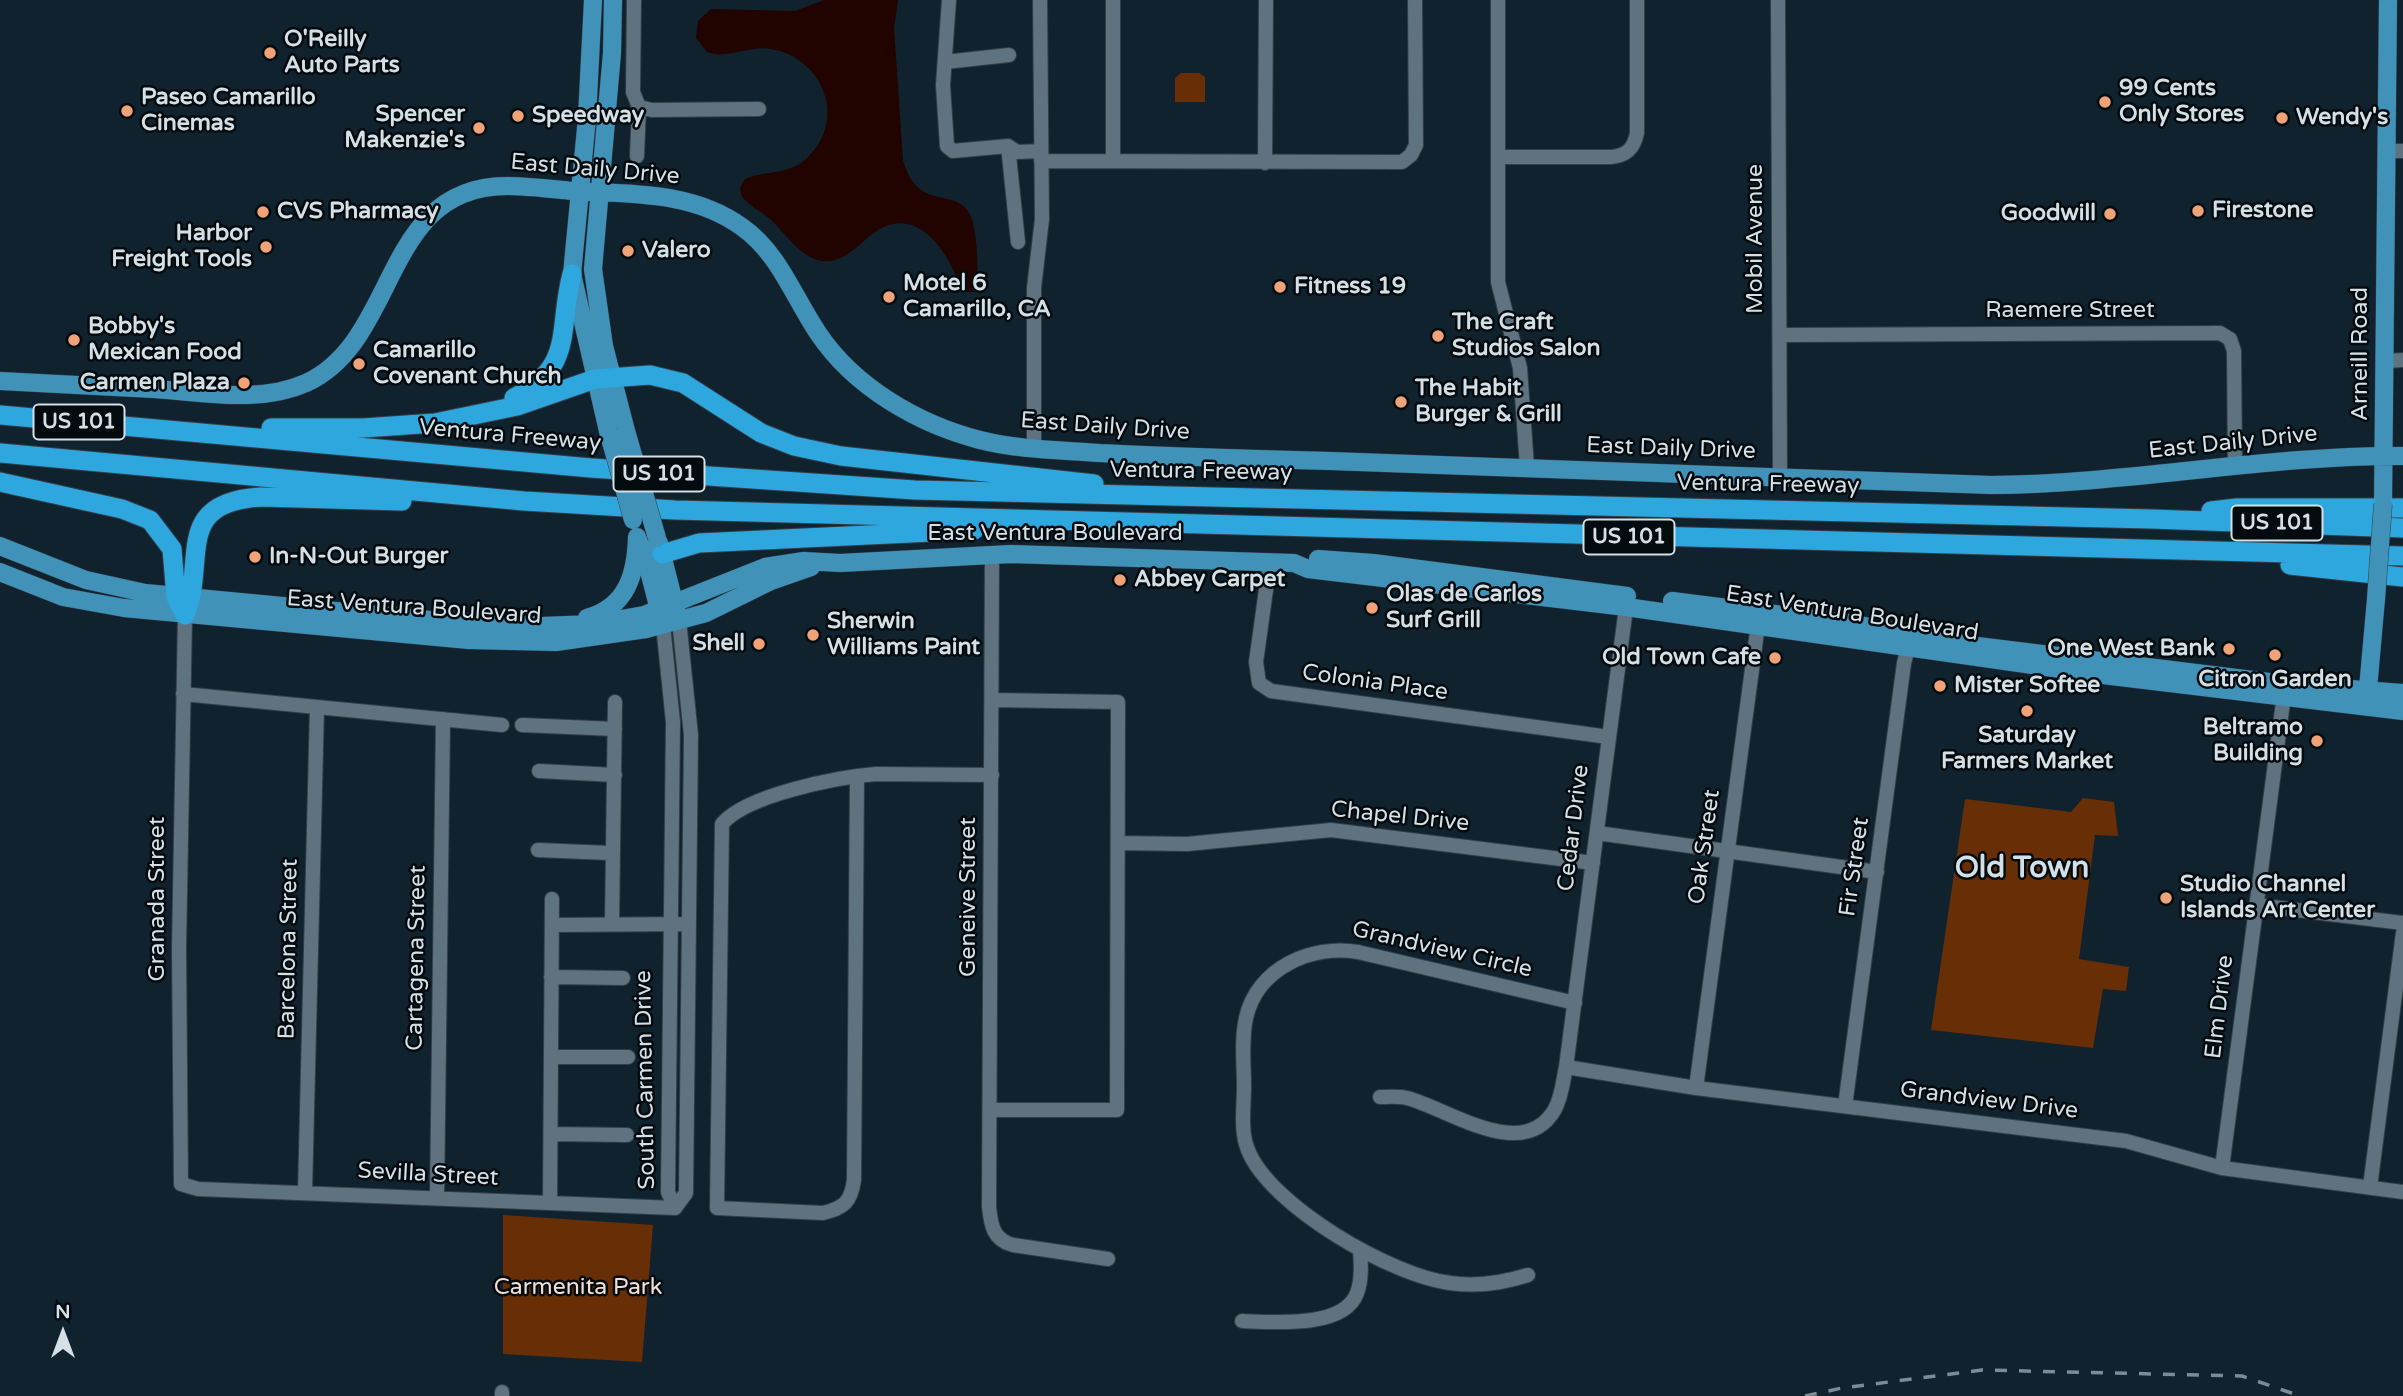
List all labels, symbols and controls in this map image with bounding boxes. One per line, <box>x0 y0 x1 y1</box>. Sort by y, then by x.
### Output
place label: O'Reilly Auto Parts <box>284 26 400 80</box>
marker: O'Reilly Auto Parts <box>262 45 278 61</box>
place label: 99 Cents Only Stores <box>2119 75 2244 129</box>
place label: Paseo Camarillo Cinemas <box>141 84 316 138</box>
marker: 99 Cents Only Stores <box>2097 94 2113 110</box>
place label: Spencer Makenzie's <box>344 101 465 155</box>
place label: Speedway <box>532 102 644 130</box>
marker: Paseo Camarillo Cinemas <box>119 103 135 119</box>
place label: Wendy's <box>2296 104 2388 132</box>
marker: Speedway <box>510 108 526 124</box>
marker: Wendy's <box>2274 110 2290 126</box>
marker: Spencer Makenzie's <box>471 120 487 136</box>
street label: East Daily Drive <box>509 149 681 191</box>
street label: Mobil Avenue <box>1742 164 1770 314</box>
place label: Firestone <box>2212 197 2314 225</box>
place label: CVS Pharmacy <box>277 198 439 226</box>
place label: Goodwill <box>2001 200 2096 228</box>
marker: Firestone <box>2190 203 2206 219</box>
marker: CVS Pharmacy <box>255 204 271 220</box>
marker: Goodwill <box>2102 206 2118 222</box>
place label: Harbor Freight Tools <box>111 220 252 274</box>
place label: Valero <box>642 237 711 265</box>
marker: Harbor Freight Tools <box>258 239 274 255</box>
marker: Valero <box>620 243 636 259</box>
place label: Motel 6 Camarillo, CA <box>903 270 1051 324</box>
place label: Fitness 19 <box>1294 273 1406 301</box>
marker: Fitness 19 <box>1272 279 1288 295</box>
street label: Arneill Road <box>2347 287 2375 421</box>
marker: Motel 6 Camarillo, CA <box>881 289 897 305</box>
street label: Raemere Street <box>1985 297 2155 325</box>
place label: The Craft Studios Salon <box>1452 309 1601 363</box>
place label: Bobby's Mexican Food <box>88 313 242 367</box>
marker: The Craft Studios Salon <box>1430 328 1446 344</box>
marker: Bobby's Mexican Food <box>66 332 82 348</box>
place label: Camarillo Covenant Church <box>373 337 562 391</box>
marker: Camarillo Covenant Church <box>351 356 367 372</box>
place label: Carmen Plaza <box>80 369 230 397</box>
marker: Carmen Plaza <box>236 375 252 391</box>
place label: The Habit Burger & Grill <box>1415 375 1562 429</box>
marker: The Habit Burger & Grill <box>1393 394 1409 410</box>
road number: US 101 <box>34 404 124 440</box>
street label: East Daily Drive <box>1019 407 1191 447</box>
street label: Ventura Freeway <box>418 414 602 458</box>
street label: East Daily Drive <box>2147 420 2319 466</box>
street label: East Daily Drive <box>1586 432 1756 466</box>
road number: US 101 <box>614 456 704 491</box>
street label: Ventura Freeway <box>1109 457 1293 487</box>
street label: Ventura Freeway <box>1676 470 1860 500</box>
road number: US 101 <box>2232 505 2322 540</box>
street label: East Ventura Boulevard <box>927 520 1183 548</box>
road number: US 101 <box>1584 520 1674 554</box>
place label: In-N-Out Burger <box>269 543 448 571</box>
marker: In-N-Out Burger <box>247 549 263 565</box>
place label: Abbey Carpet <box>1134 566 1285 594</box>
marker: Abbey Carpet <box>1112 572 1128 588</box>
street label: East Ventura Boulevard <box>1724 580 1980 648</box>
place label: Olas de Carlos Surf Grill <box>1386 581 1542 635</box>
street label: East Ventura Boulevard <box>286 585 542 631</box>
marker: Olas de Carlos Surf Grill <box>1364 600 1380 616</box>
place label: Sherwin Williams Paint <box>827 608 980 662</box>
marker: Sherwin Williams Paint <box>805 627 821 643</box>
place label: Shell <box>693 630 745 658</box>
place label: One West Bank <box>2047 635 2215 663</box>
marker: Shell <box>751 636 767 652</box>
marker: One West Bank <box>2221 641 2237 657</box>
place label: Old Town Cafe <box>1602 644 1761 672</box>
marker: Citron Garden <box>2267 647 2283 663</box>
marker: Old Town Cafe <box>1767 650 1783 666</box>
street label: Colonia Place <box>1300 659 1450 707</box>
place label: Citron Garden <box>2198 666 2352 694</box>
place label: Mister Softee <box>1954 672 2100 700</box>
marker: Mister Softee <box>1932 678 1948 694</box>
marker: Saturday Farmers Market <box>2019 703 2035 719</box>
place label: Beltramo Building <box>2203 714 2303 768</box>
place label: Saturday Farmers Market <box>1941 722 2113 776</box>
marker: Beltramo Building <box>2309 733 2325 749</box>
street label: Cedar Drive <box>1553 763 1595 893</box>
street label: Oak Street <box>1683 788 1727 906</box>
street label: Chapel Drive <box>1330 796 1470 838</box>
street label: Granada Street <box>144 816 172 982</box>
street label: Fir Street <box>1834 816 1876 918</box>
street label: Geneive Street <box>955 817 983 977</box>
district label: Old Town <box>1955 851 2089 887</box>
street label: Barcelona Street <box>274 858 304 1040</box>
street label: Cartagena Street <box>402 865 432 1051</box>
place label: Studio Channel Islands Art Center <box>2180 871 2375 925</box>
marker: Studio Channel Islands Art Center <box>2158 890 2174 906</box>
street label: Grandview Circle <box>1349 916 1535 984</box>
street label: Elm Drive <box>2200 954 2240 1060</box>
street label: South Carmen Drive <box>630 970 662 1190</box>
street label: Grandview Drive <box>1898 1076 2080 1126</box>
street label: Sevilla Street <box>357 1158 499 1192</box>
park label: Carmenita Park <box>494 1274 662 1302</box>
north arrow <box>28 1298 98 1368</box>
text: N <box>55 1301 71 1323</box>

